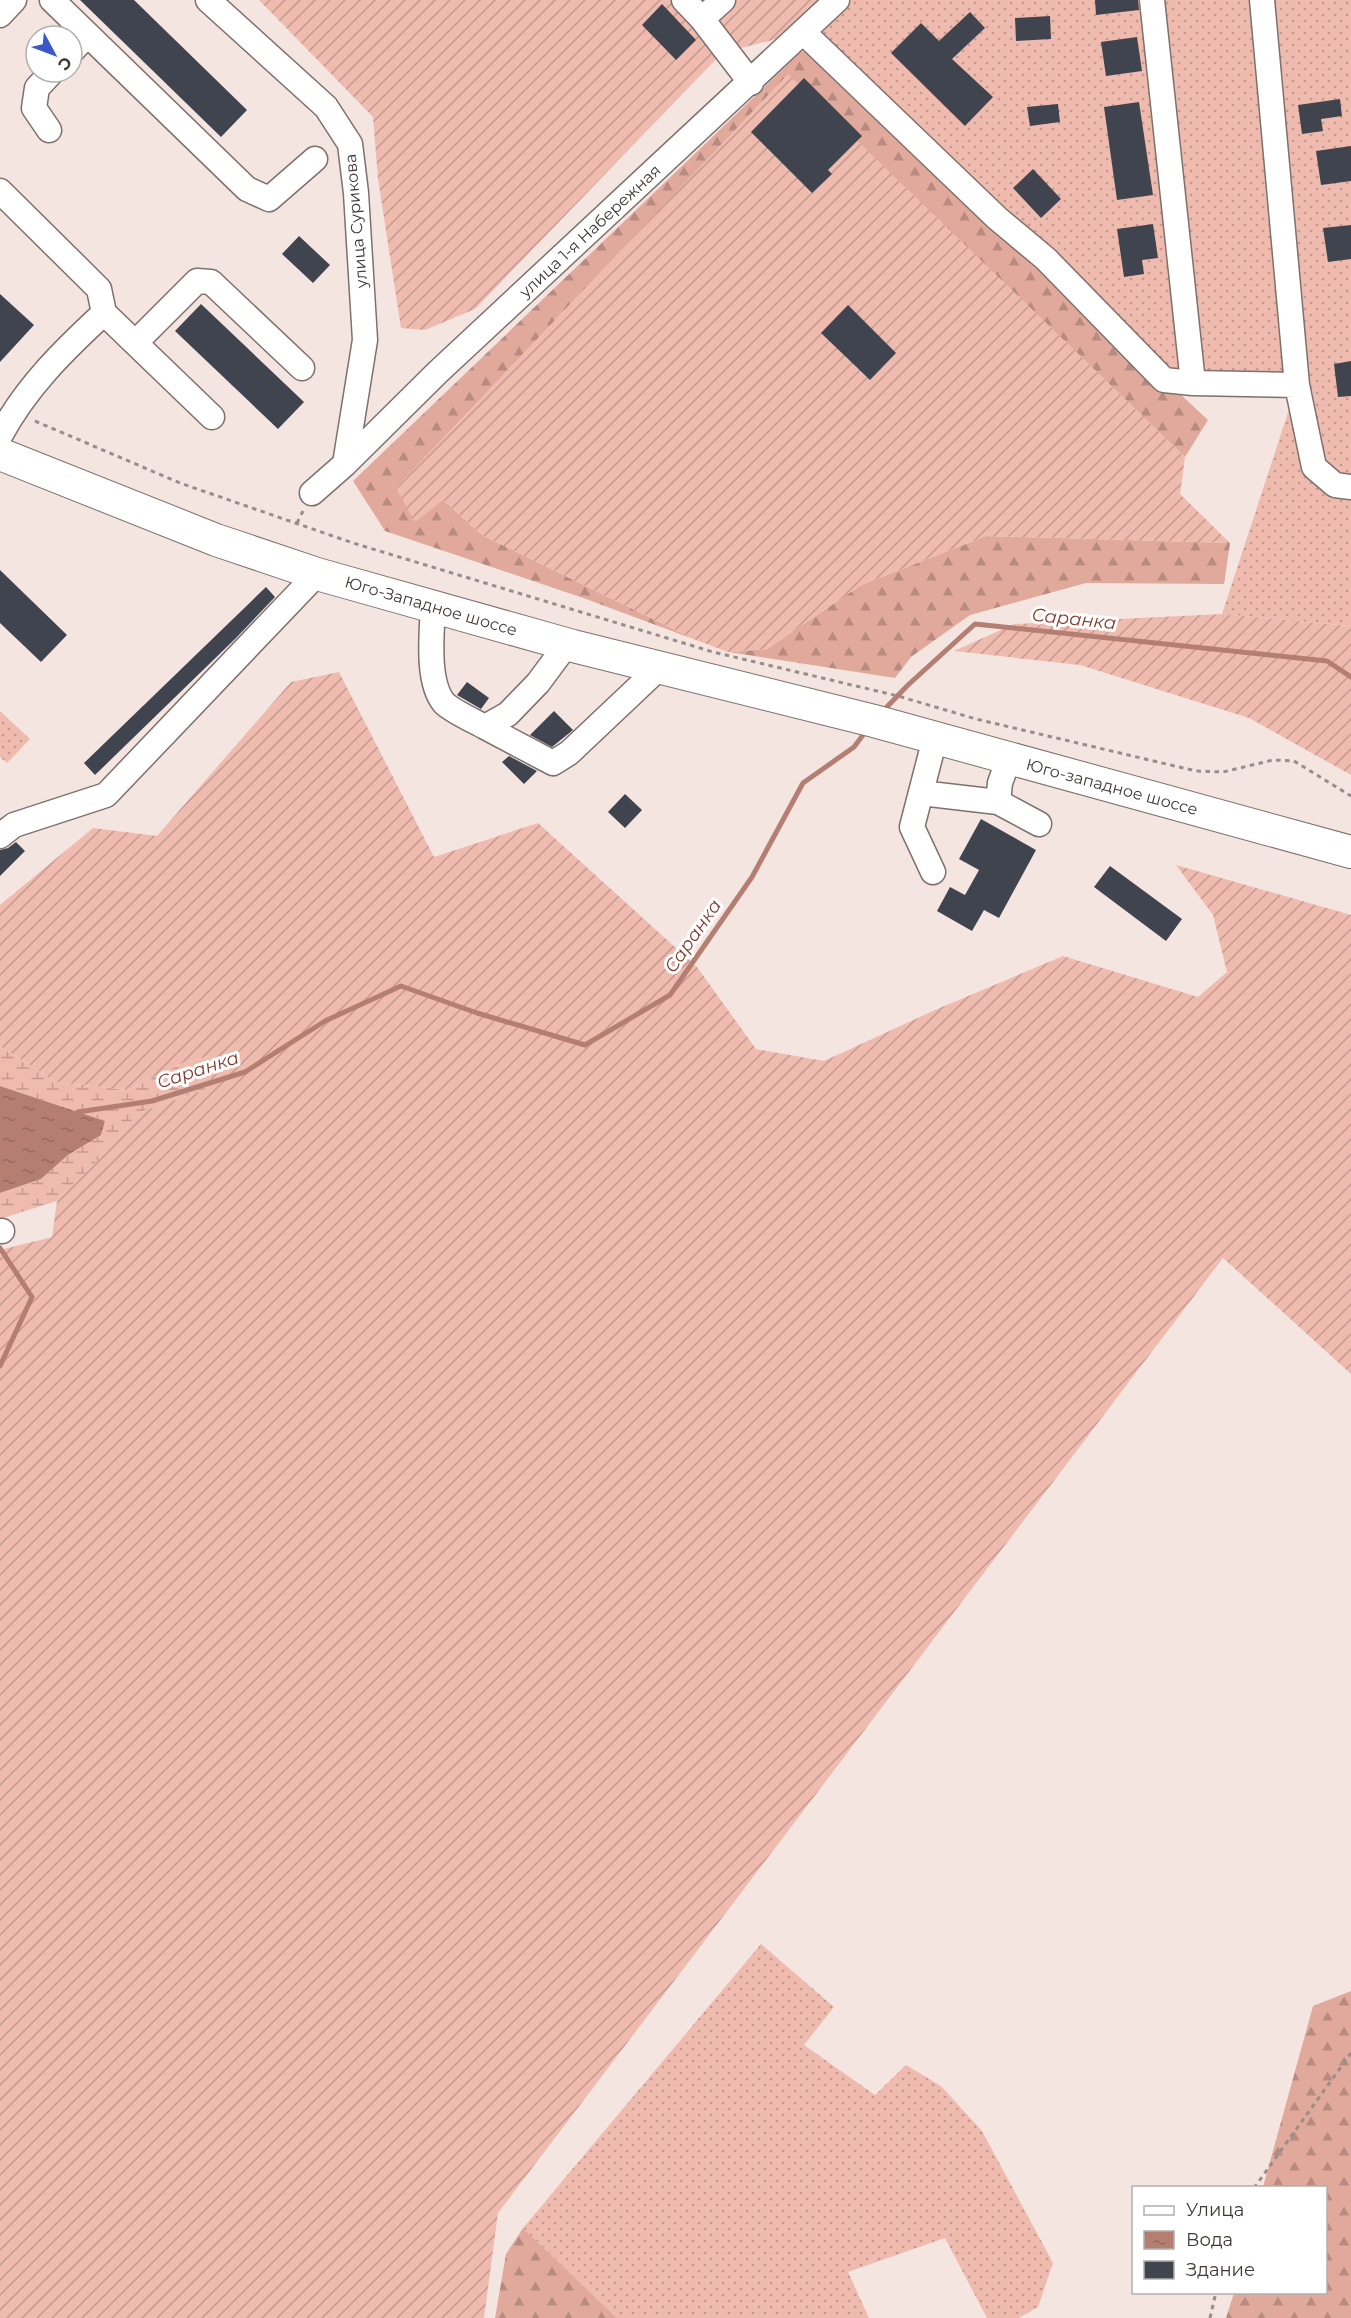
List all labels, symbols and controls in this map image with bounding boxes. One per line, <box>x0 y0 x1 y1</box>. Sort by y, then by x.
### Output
north arrow <box>24 24 84 84</box>
text: С <box>54 53 76 74</box>
street label: улица Сурикова <box>341 153 371 290</box>
street label: улица 1-я Набережная <box>515 161 665 302</box>
street label: Юго-Западное шоссе <box>343 572 519 640</box>
water label: Саранка <box>1031 604 1117 634</box>
street label: Юго-западное шоссе <box>1024 755 1200 819</box>
water label: Саранка <box>660 895 726 977</box>
water label: Саранка <box>154 1046 242 1094</box>
legend <box>1132 2186 1327 2294</box>
text: Улица <box>1186 2199 1244 2221</box>
text: Вода <box>1186 2229 1233 2251</box>
text: Здание <box>1186 2259 1255 2281</box>

